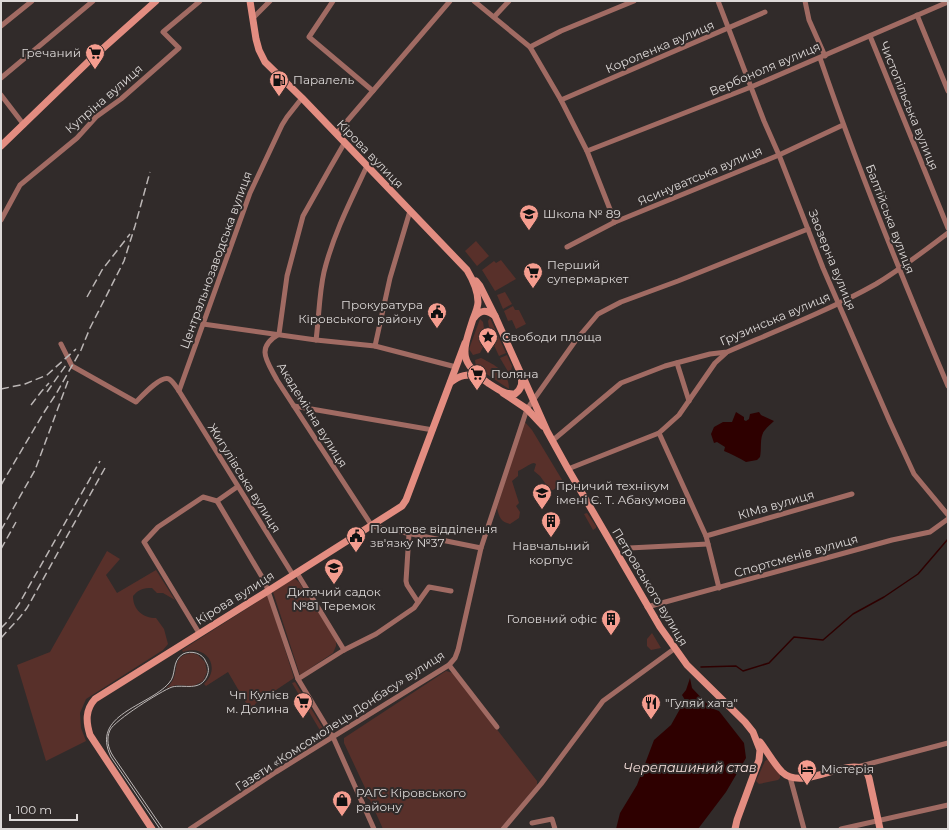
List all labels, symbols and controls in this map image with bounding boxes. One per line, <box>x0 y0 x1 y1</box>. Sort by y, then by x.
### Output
street label: Короленка вулиця <box>603 17 716 76</box>
street label: Вербоноля вулиця <box>707 38 822 99</box>
street label: Чистопільська вулиця <box>877 39 942 172</box>
supermarket icon: Гречаний <box>84 42 106 70</box>
place label: Гречаний <box>21 45 81 60</box>
street label: Купріна вулиця <box>62 61 145 136</box>
fuel station icon: Паралель <box>268 69 290 97</box>
place label: Паралель <box>293 72 355 87</box>
street label: Кірова вулиця <box>334 116 407 191</box>
street label: Ясинуватська вулиця <box>635 142 764 209</box>
street label: Балтійська вулиця <box>863 162 918 276</box>
street label: Центральнозаводська вулиця <box>176 169 255 351</box>
school or university icon: Школа № 89 <box>518 203 540 231</box>
place label: Школа № 89 <box>543 206 621 221</box>
street label: Заозерна вулиця <box>805 207 860 312</box>
place label: Перший супермаркет <box>547 257 629 286</box>
supermarket icon: Перший супермаркет <box>522 261 544 289</box>
street label: Грузинська вулиця <box>717 288 832 349</box>
place label: Прокуратура Кіровського району <box>298 297 423 326</box>
public building icon: Прокуратура Кіровського району <box>426 301 448 329</box>
place icon: Свободи площа <box>477 326 499 354</box>
place label: Свободи площа <box>502 329 602 344</box>
street label: Академічна вулиця <box>274 359 351 470</box>
supermarket icon: Поляна <box>466 363 488 391</box>
place label: Поляна <box>491 366 538 381</box>
street label: Жигулівська вулиця <box>205 420 284 535</box>
place label: Гірничий технікум імені Є. Т. Абакумова <box>556 478 686 507</box>
school or university icon: Гірничий технікум імені Є. Т. Абакумова <box>531 482 553 510</box>
street label: КІМа вулиця <box>736 486 816 523</box>
building icon: Навчальний корпус <box>540 510 562 538</box>
place label: Поштове відділення зв'язку №37 <box>370 521 498 550</box>
public building icon: Поштове відділення зв'язку №37 <box>345 525 367 553</box>
street label: Петровського вулиця <box>609 525 692 648</box>
street label: Спортсменів вулиця <box>732 531 860 580</box>
place label: Навчальний корпус <box>512 538 590 567</box>
school or university icon: Дитячий садок №81 Теремок <box>323 557 345 585</box>
street label: Кірова вулиця <box>193 567 277 628</box>
place label: Дитячий садок №81 Теремок <box>287 584 381 613</box>
building icon: Головний офіс <box>600 608 622 636</box>
place label: Головний офіс <box>507 611 597 626</box>
street label: Газети «Комсомолець Донбасу» вулиця <box>232 647 447 794</box>
place label: Чп Кулієв м. Долина <box>226 687 289 716</box>
supermarket icon: Чп Кулієв м. Долина <box>292 691 314 719</box>
restaurant icon: "Гуляй хата" <box>640 692 662 720</box>
place label: "Гуляй хата" <box>665 695 738 710</box>
hotel icon: Містерія <box>796 758 818 786</box>
water label: Черепашиний став <box>623 759 757 775</box>
place label: Містерія <box>821 761 874 776</box>
place label: РАГС Кіровського району <box>356 785 466 814</box>
shop icon: РАГС Кіровського району <box>331 789 353 817</box>
scale bar <box>10 796 77 822</box>
text: 100 m <box>16 802 52 817</box>

